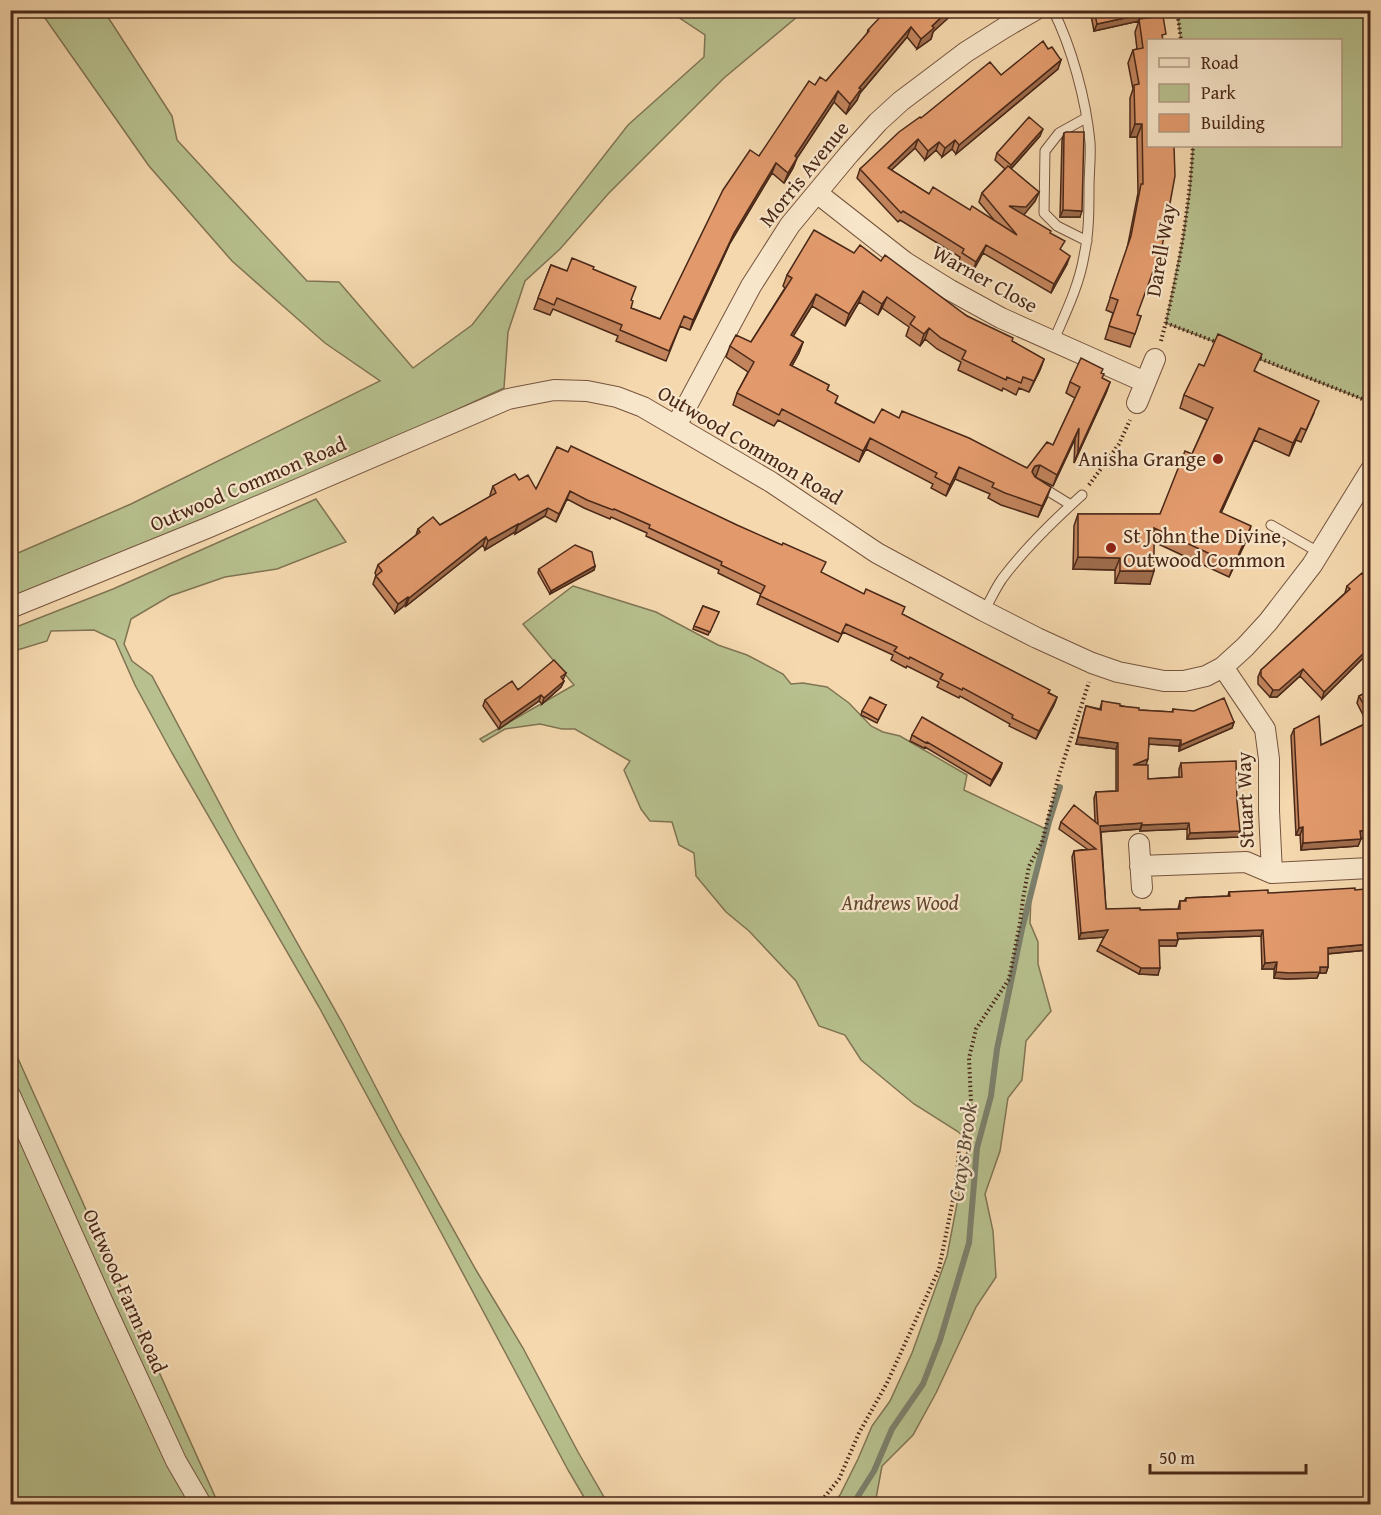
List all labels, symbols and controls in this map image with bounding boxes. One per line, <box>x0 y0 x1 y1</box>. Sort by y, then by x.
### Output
legend <box>1147 39 1342 147</box>
text: Road <box>1201 49 1239 76</box>
text: Park <box>1201 79 1237 106</box>
text: Building <box>1201 109 1265 136</box>
street label: Morris Avenue <box>751 114 856 233</box>
street label: Darell Way <box>1137 200 1184 299</box>
street label: Warner Close <box>927 237 1044 320</box>
street label: Outwood Common Road <box>652 377 849 513</box>
street label: Outwood Common Road <box>145 428 352 539</box>
place label: Anisha Grange <box>1078 443 1206 474</box>
marker: Anisha Grange <box>1211 452 1225 466</box>
place label: St John the Divine, Outwood Common <box>1123 520 1286 575</box>
marker: St John the Divine, Outwood Common <box>1104 541 1118 555</box>
street label: Stuart Way <box>1227 750 1262 849</box>
park label: Andrews Wood <box>840 887 959 918</box>
water label: Crays Brook <box>939 1100 985 1203</box>
street label: Outwood Farm Road <box>75 1204 176 1379</box>
scale bar <box>1150 1437 1306 1475</box>
text: 50 m <box>1159 1444 1195 1471</box>

